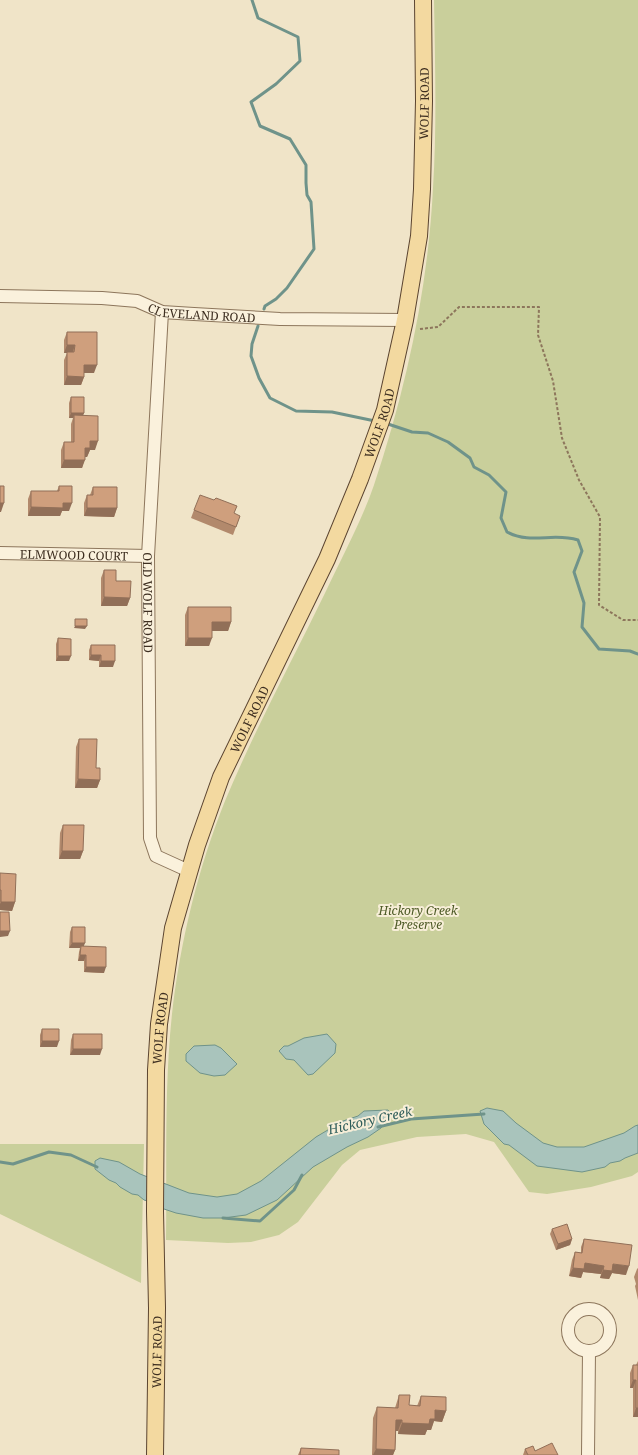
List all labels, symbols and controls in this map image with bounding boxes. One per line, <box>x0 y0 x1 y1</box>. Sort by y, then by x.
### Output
street label: WOLF ROAD <box>415 67 433 140</box>
street label: CLEVELAND ROAD <box>145 298 256 326</box>
street label: WOLF ROAD <box>360 386 398 460</box>
street label: ELMWOOD COURT <box>20 545 129 564</box>
street label: OLD WOLF ROAD <box>139 552 157 653</box>
street label: WOLF ROAD <box>226 683 273 755</box>
park label: Hickory Creek Preserve <box>377 902 459 933</box>
street label: WOLF ROAD <box>148 991 172 1065</box>
water label: Hickory Creek <box>325 1101 414 1139</box>
street label: WOLF ROAD <box>147 1315 165 1388</box>

